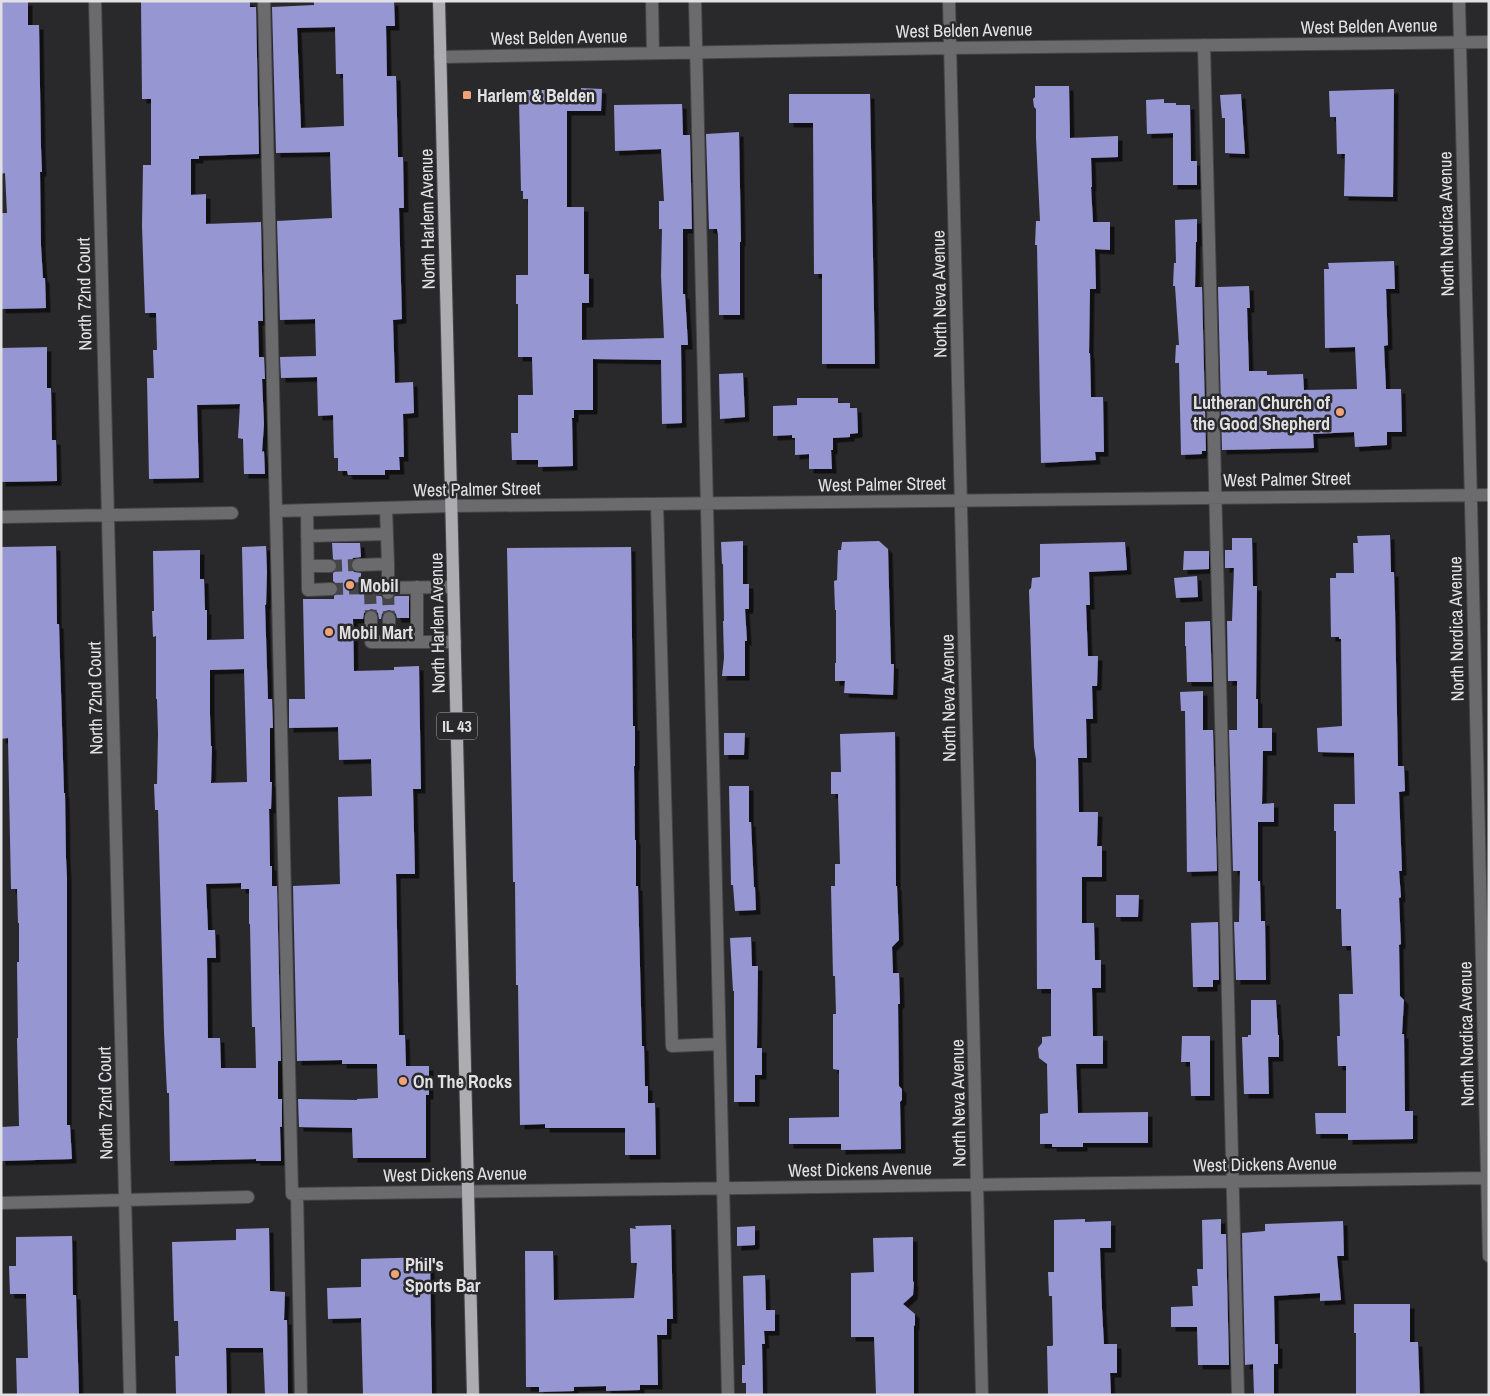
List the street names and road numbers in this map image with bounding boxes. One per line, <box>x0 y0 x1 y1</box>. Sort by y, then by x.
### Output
street label: West Belden Avenue <box>1301 12 1437 40</box>
street label: West Belden Avenue <box>896 16 1032 44</box>
street label: West Belden Avenue <box>491 23 627 51</box>
street label: North Harlem Avenue <box>413 148 441 290</box>
street label: North Nordica Avenue <box>1432 151 1460 297</box>
street label: North Neva Avenue <box>925 230 953 358</box>
street label: North 72nd Court <box>71 237 97 351</box>
street label: West Palmer Street <box>1223 465 1351 493</box>
street label: West Palmer Street <box>818 470 946 498</box>
street label: West Palmer Street <box>413 475 541 503</box>
street label: North Harlem Avenue <box>423 552 451 694</box>
street label: North Nordica Avenue <box>1442 556 1470 702</box>
street label: North Neva Avenue <box>934 634 962 762</box>
street label: North 72nd Court <box>82 641 108 755</box>
road number: IL 43 <box>437 712 477 739</box>
street label: North Nordica Avenue <box>1452 961 1480 1107</box>
street label: North Neva Avenue <box>944 1039 972 1167</box>
street label: North 72nd Court <box>92 1046 118 1160</box>
street label: West Dickens Avenue <box>1193 1150 1337 1178</box>
street label: West Dickens Avenue <box>788 1155 932 1183</box>
street label: West Dickens Avenue <box>383 1160 527 1188</box>

